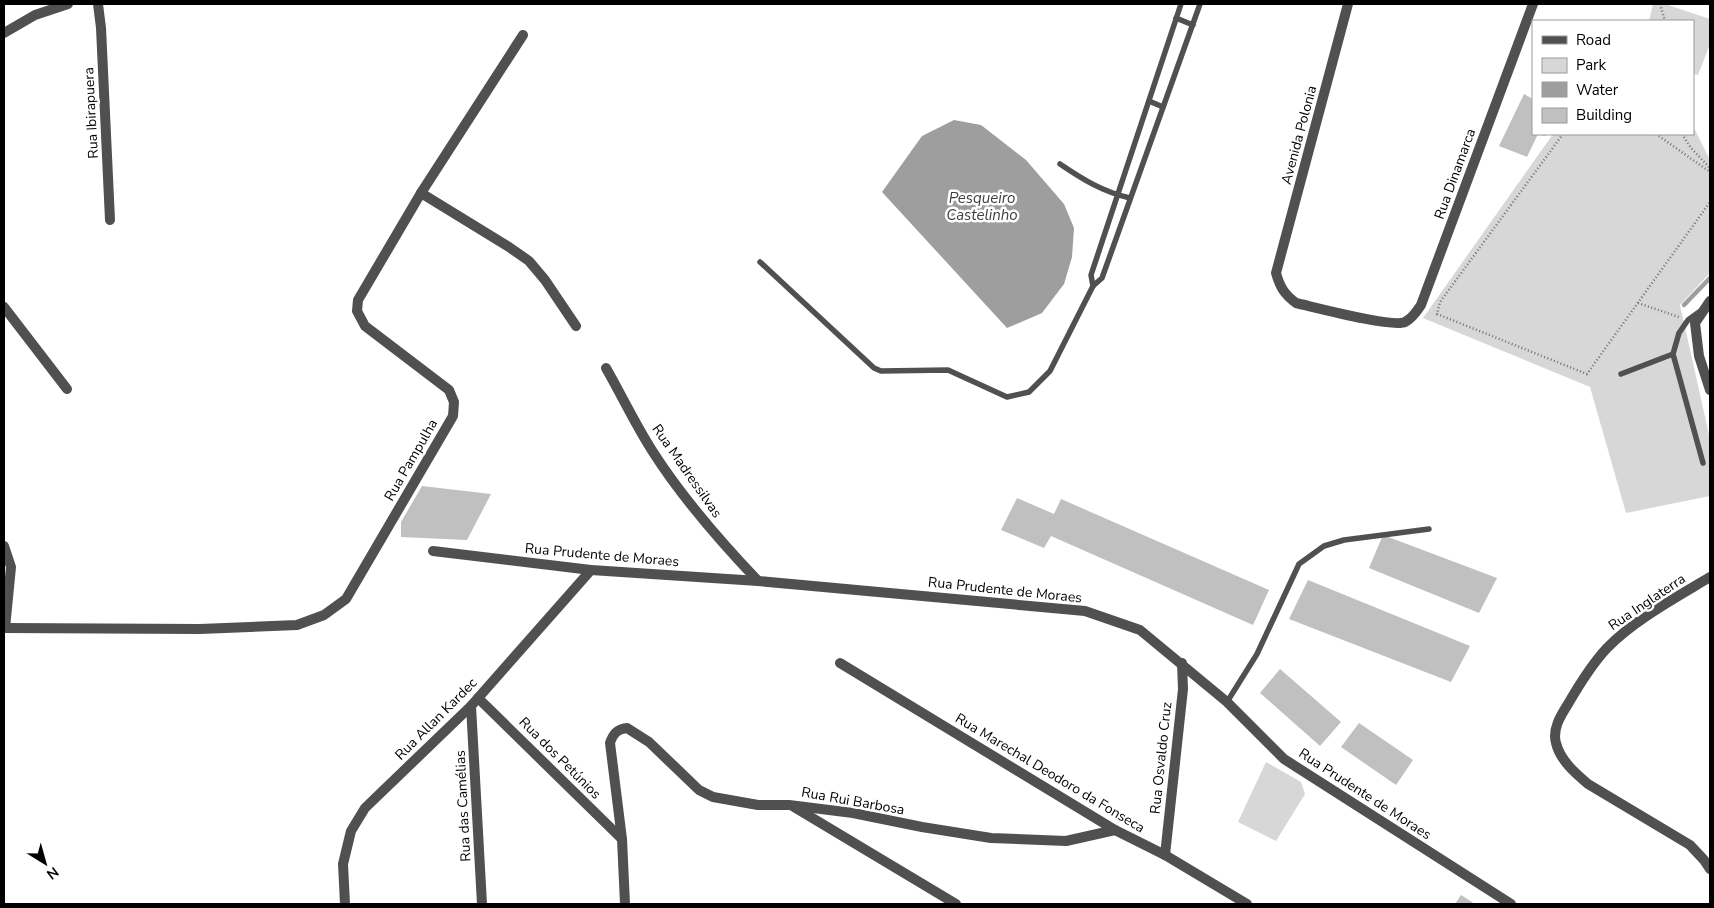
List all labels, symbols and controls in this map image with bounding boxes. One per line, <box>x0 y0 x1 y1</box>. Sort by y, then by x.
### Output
legend <box>1532 20 1694 135</box>
text: Road <box>1576 30 1611 50</box>
text: Park <box>1576 55 1606 75</box>
street label: Rua Ibirapuera <box>79 67 103 159</box>
text: Water <box>1576 80 1619 100</box>
street label: Avenida Polonia <box>1277 83 1321 187</box>
text: Building <box>1576 105 1632 125</box>
street label: Rua Dinamarca <box>1430 126 1480 222</box>
water label: Pesqueiro Castelinho <box>946 188 1018 225</box>
street label: Rua Pampulha <box>380 416 442 504</box>
street label: Rua Madressilvas <box>648 420 727 522</box>
street label: Rua Prudente de Moraes <box>524 539 680 571</box>
street label: Rua Inglaterra <box>1605 569 1689 635</box>
street label: Rua Prudente de Moraes <box>927 572 1083 608</box>
street label: Rua Allan Kardec <box>391 673 482 764</box>
street label: Rua Osvaldo Cruz <box>1146 701 1176 815</box>
street label: Rua Marechal Deodoro da Fonseca <box>952 709 1148 837</box>
street label: Rua dos Petúnios <box>515 713 605 803</box>
street label: Rua Prudente de Moraes <box>1295 744 1435 844</box>
street label: Rua das Camélias <box>451 749 475 862</box>
street label: Rua Rui Barbosa <box>800 783 906 819</box>
north arrow <box>20 838 70 888</box>
text: N <box>43 862 62 884</box>

